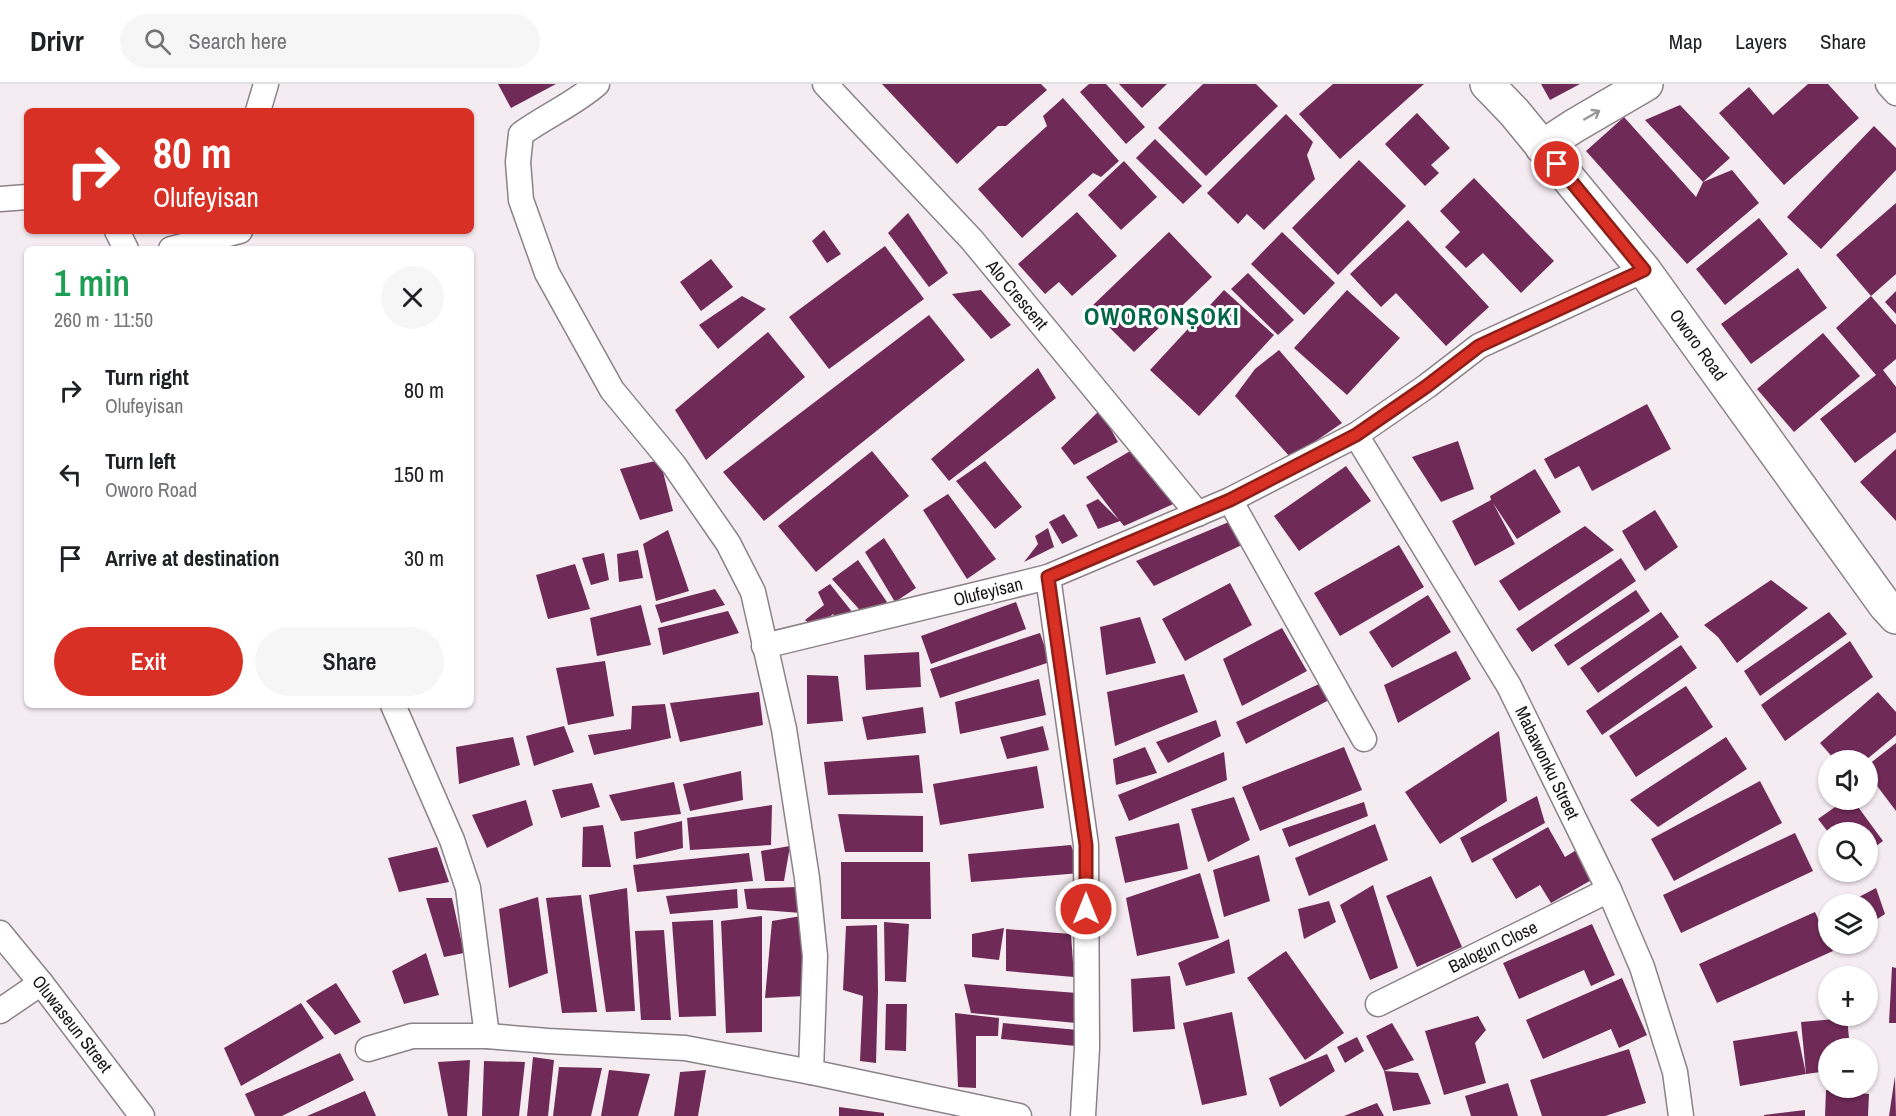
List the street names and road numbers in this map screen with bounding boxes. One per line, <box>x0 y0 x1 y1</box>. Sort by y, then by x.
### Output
street label: Alo Crescent <box>980 254 1054 335</box>
street label: Oworo Road <box>1664 304 1733 386</box>
street label: Olufeyisan <box>951 571 1025 612</box>
street label: Mabawonku Street <box>1509 702 1586 824</box>
street label: Balogun Close <box>1444 914 1541 979</box>
street label: Oluwaseun Street <box>26 970 118 1078</box>

